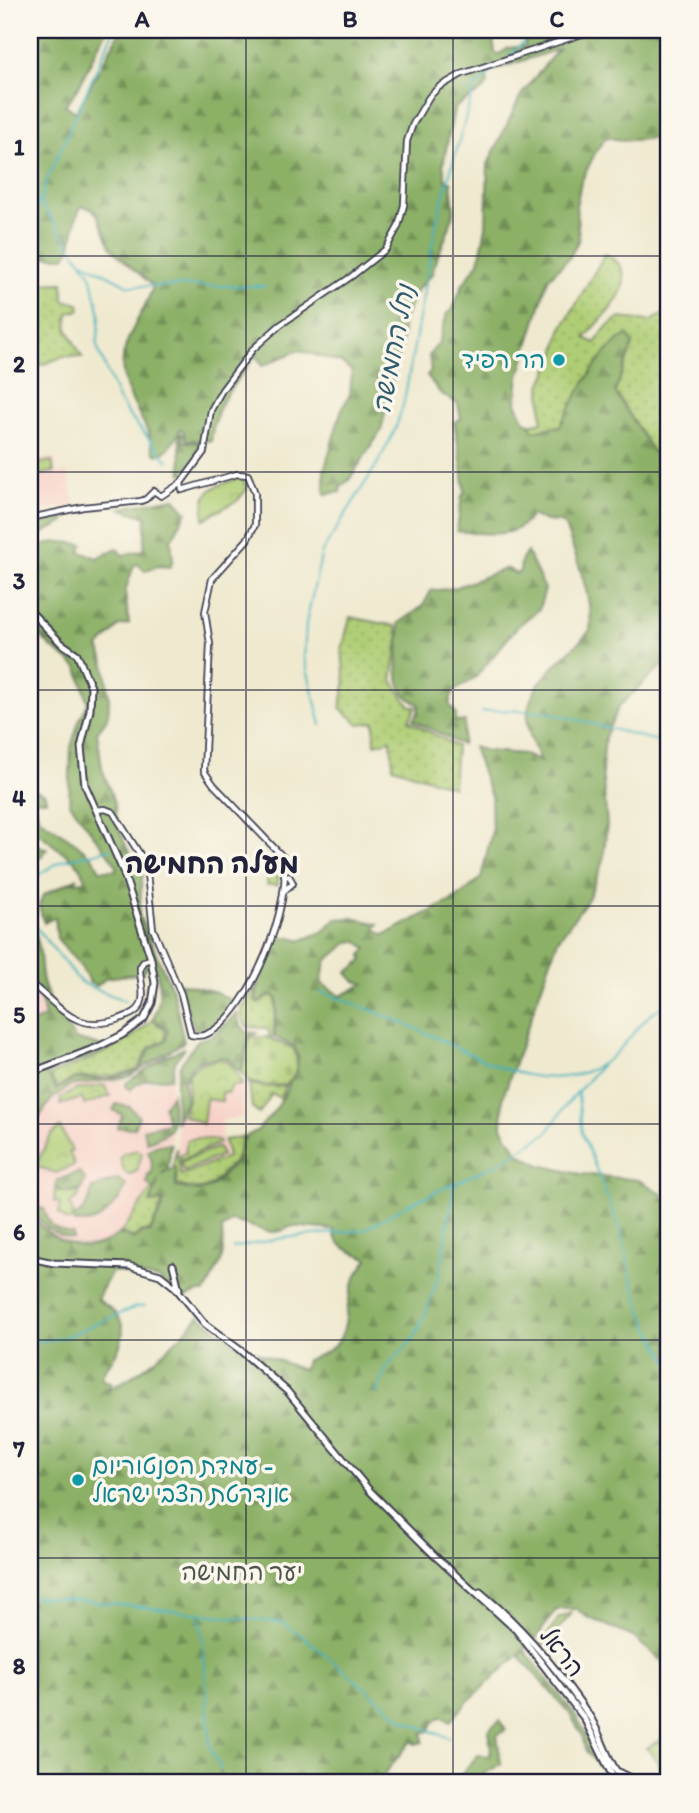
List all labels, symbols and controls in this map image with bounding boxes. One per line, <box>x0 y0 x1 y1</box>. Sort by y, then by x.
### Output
text: A <box>134 5 150 33</box>
text: B <box>343 5 358 33</box>
text: C <box>550 5 565 33</box>
text: 1 <box>14 133 25 161</box>
water label: נחל החמישה <box>365 281 421 416</box>
place label: הר רפיד <box>461 345 545 374</box>
text: 2 <box>13 350 26 378</box>
marker: הר רפיד <box>551 352 567 368</box>
text: 3 <box>13 567 26 595</box>
text: 4 <box>12 784 26 812</box>
district label: מעלה החמישה <box>125 846 299 880</box>
text: 5 <box>13 1001 25 1029</box>
text: 6 <box>13 1218 25 1246</box>
text: 7 <box>12 1435 25 1463</box>
place label: עמדת הסנטוריום - אנדרטת הצבי ישראל <box>92 1451 289 1508</box>
marker: עמדת הסנטוריום - אנדרטת הצבי ישראל <box>70 1472 86 1488</box>
park label: יער החמישה <box>181 1557 303 1586</box>
street label: הראל <box>534 1621 591 1682</box>
text: 8 <box>13 1652 26 1680</box>

